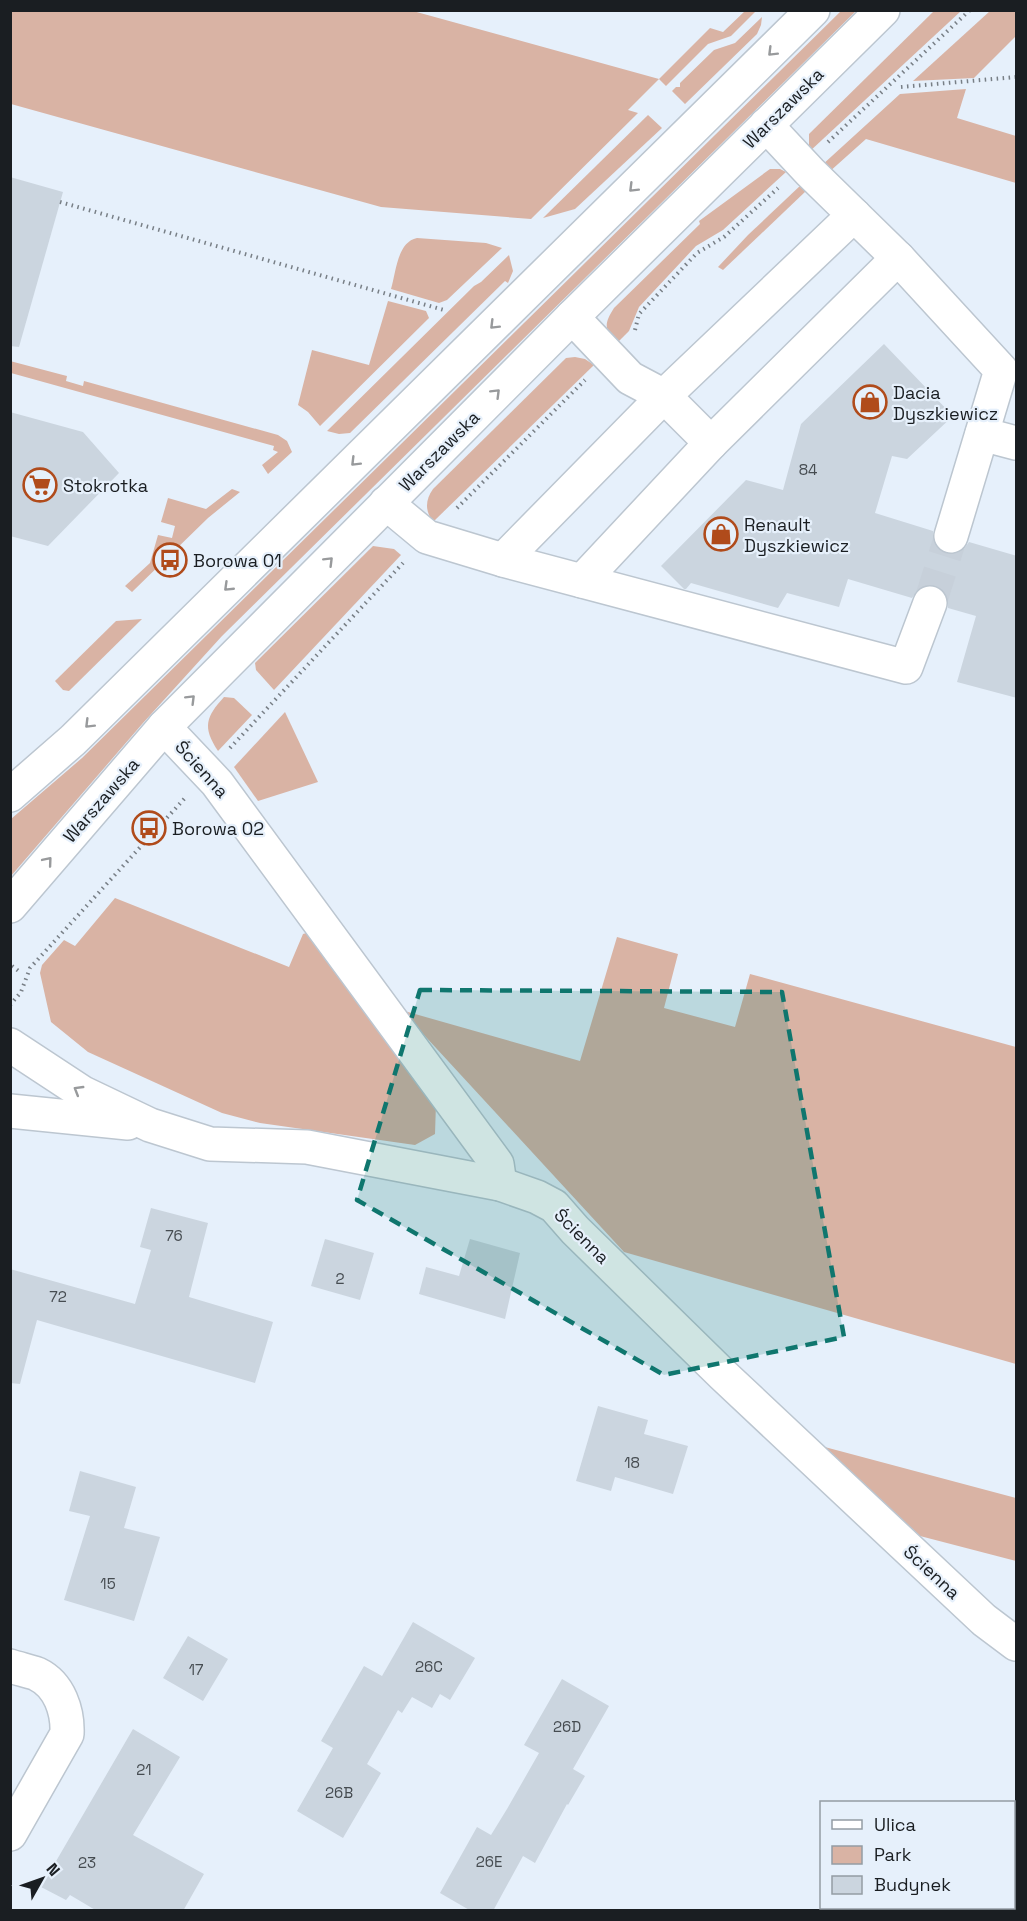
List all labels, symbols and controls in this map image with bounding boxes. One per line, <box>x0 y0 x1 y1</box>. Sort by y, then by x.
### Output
one-way arrow <box>768 44 779 55</box>
street label: Warszawska <box>738 63 828 153</box>
one-way arrow <box>629 181 640 192</box>
one-way arrow <box>490 318 501 329</box>
place label: Dacia Dyszkiewicz <box>893 381 998 425</box>
shop icon: Dacia Dyszkiewicz <box>852 384 888 420</box>
one-way arrow <box>489 390 500 400</box>
street label: Warszawska <box>394 406 484 496</box>
one-way arrow <box>351 455 362 466</box>
house number: 84 <box>799 460 817 479</box>
supermarket icon: Stokrotka <box>22 467 58 503</box>
place label: Stokrotka <box>63 474 148 497</box>
place label: Renault Dyszkiewicz <box>744 513 849 557</box>
shop icon: Renault Dyszkiewicz <box>703 516 739 552</box>
bus stop icon: Borowa 01 <box>152 542 188 578</box>
place label: Borowa 01 <box>193 549 282 572</box>
one-way arrow <box>321 558 332 569</box>
one-way arrow <box>224 580 234 591</box>
one-way arrow <box>184 696 195 707</box>
one-way arrow <box>86 717 97 728</box>
street label: Ścienna <box>170 736 234 802</box>
street label: Warszawska <box>58 753 144 847</box>
bus stop icon: Borowa 02 <box>131 810 167 846</box>
place label: Borowa 02 <box>172 817 264 840</box>
one-way arrow <box>41 857 52 868</box>
one-way arrow <box>74 1085 84 1097</box>
street label: Ścienna <box>549 1203 615 1269</box>
house number: 76 <box>165 1226 183 1245</box>
house number: 2 <box>335 1269 345 1288</box>
house number: 72 <box>49 1287 67 1306</box>
house number: 18 <box>624 1453 640 1472</box>
street label: Ścienna <box>899 1540 965 1604</box>
house number: 15 <box>100 1574 116 1593</box>
house number: 26C <box>415 1657 443 1676</box>
house number: 17 <box>189 1660 203 1679</box>
house number: 26D <box>553 1717 581 1736</box>
house number: 21 <box>136 1760 152 1779</box>
house number: 26B <box>325 1783 353 1802</box>
legend <box>820 1801 1015 1909</box>
text: Ulica <box>874 1813 916 1836</box>
text: Park <box>874 1843 912 1866</box>
north arrow <box>12 1849 72 1909</box>
house number: 26E <box>476 1852 502 1871</box>
house number: 23 <box>78 1853 96 1872</box>
text: N <box>42 1859 65 1881</box>
text: Budynek <box>874 1873 951 1896</box>

